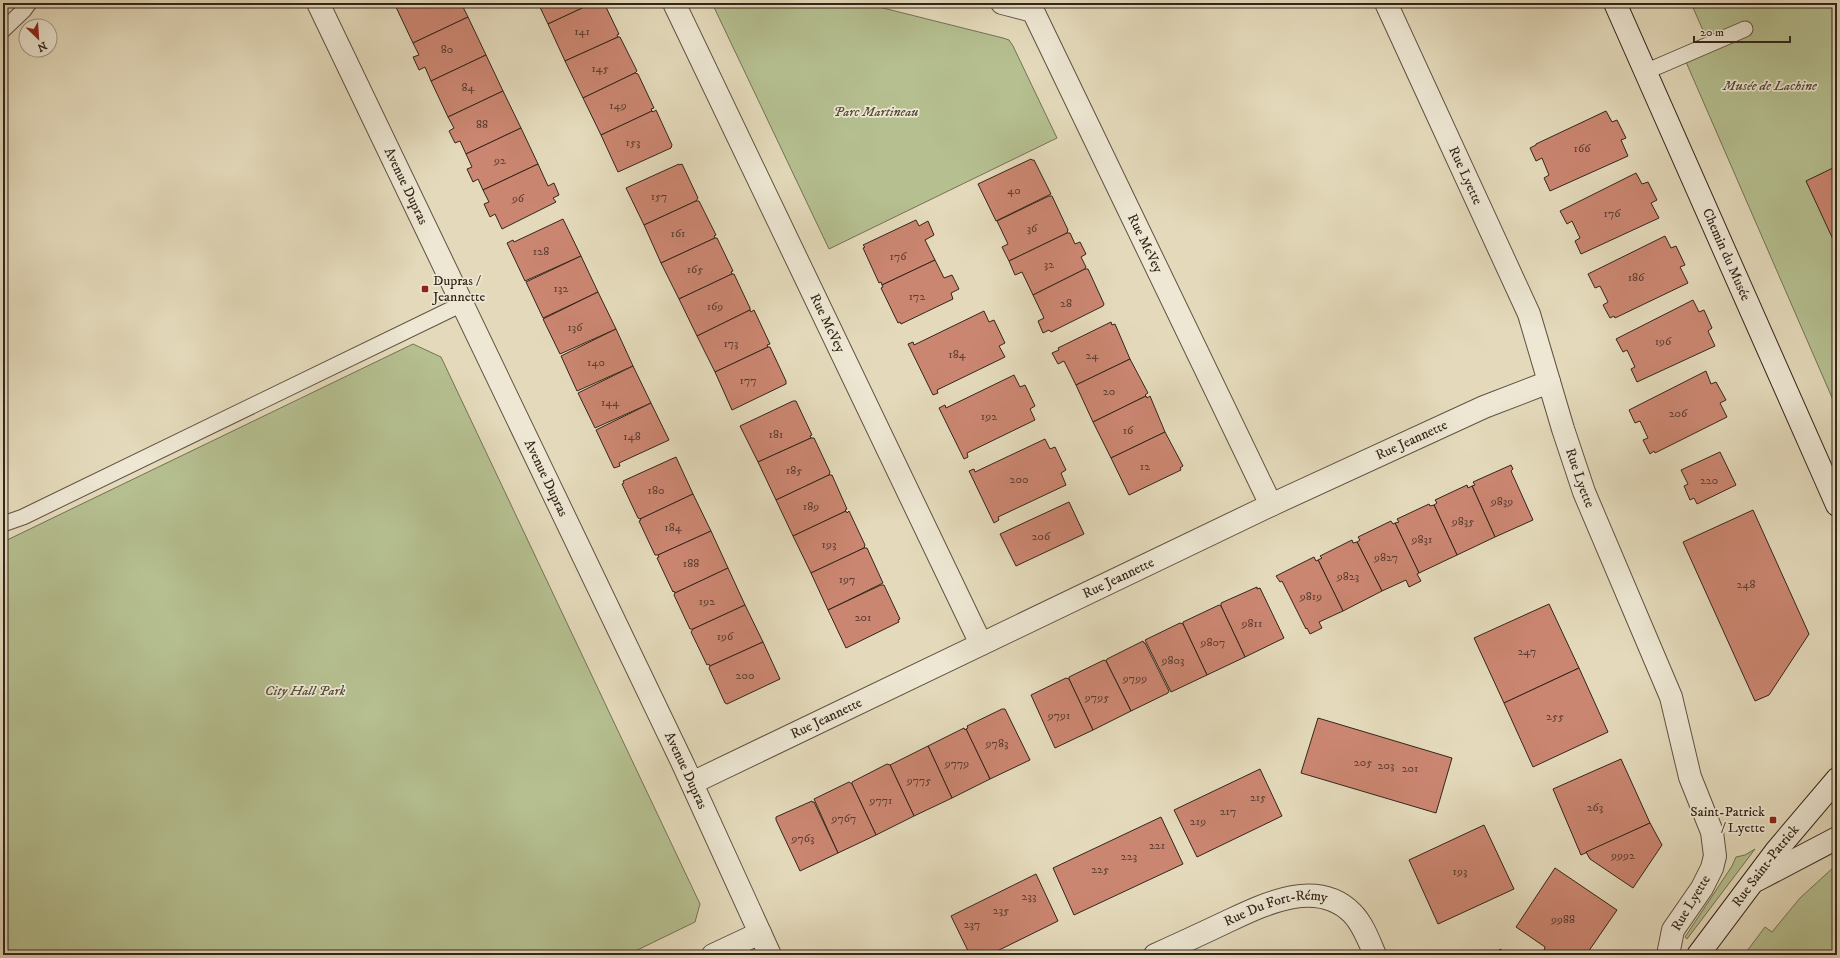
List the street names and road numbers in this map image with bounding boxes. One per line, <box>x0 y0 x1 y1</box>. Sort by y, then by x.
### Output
street label: Rue Lyette <box>1444 144 1487 208</box>
street label: Avenue Dupras <box>380 145 432 228</box>
street label: Chemin du Musée <box>1698 205 1755 304</box>
street label: Rue McVey <box>1123 211 1167 276</box>
street label: Rue McVey <box>806 291 849 356</box>
street label: Rue Jeannette <box>1373 416 1451 465</box>
street label: Avenue Dupras <box>520 437 572 520</box>
street label: Rue Lyette <box>1561 446 1599 511</box>
street label: Rue Jeannette <box>1080 553 1157 603</box>
street label: Rue Jeannette <box>788 694 865 743</box>
street label: Avenue Dupras <box>660 729 712 812</box>
street label: Rue Saint-Patrick <box>1728 821 1803 911</box>
street label: Rue Lyette <box>1667 872 1715 934</box>
street label: Rue Du Fort-Rémy <box>1221 886 1330 931</box>

